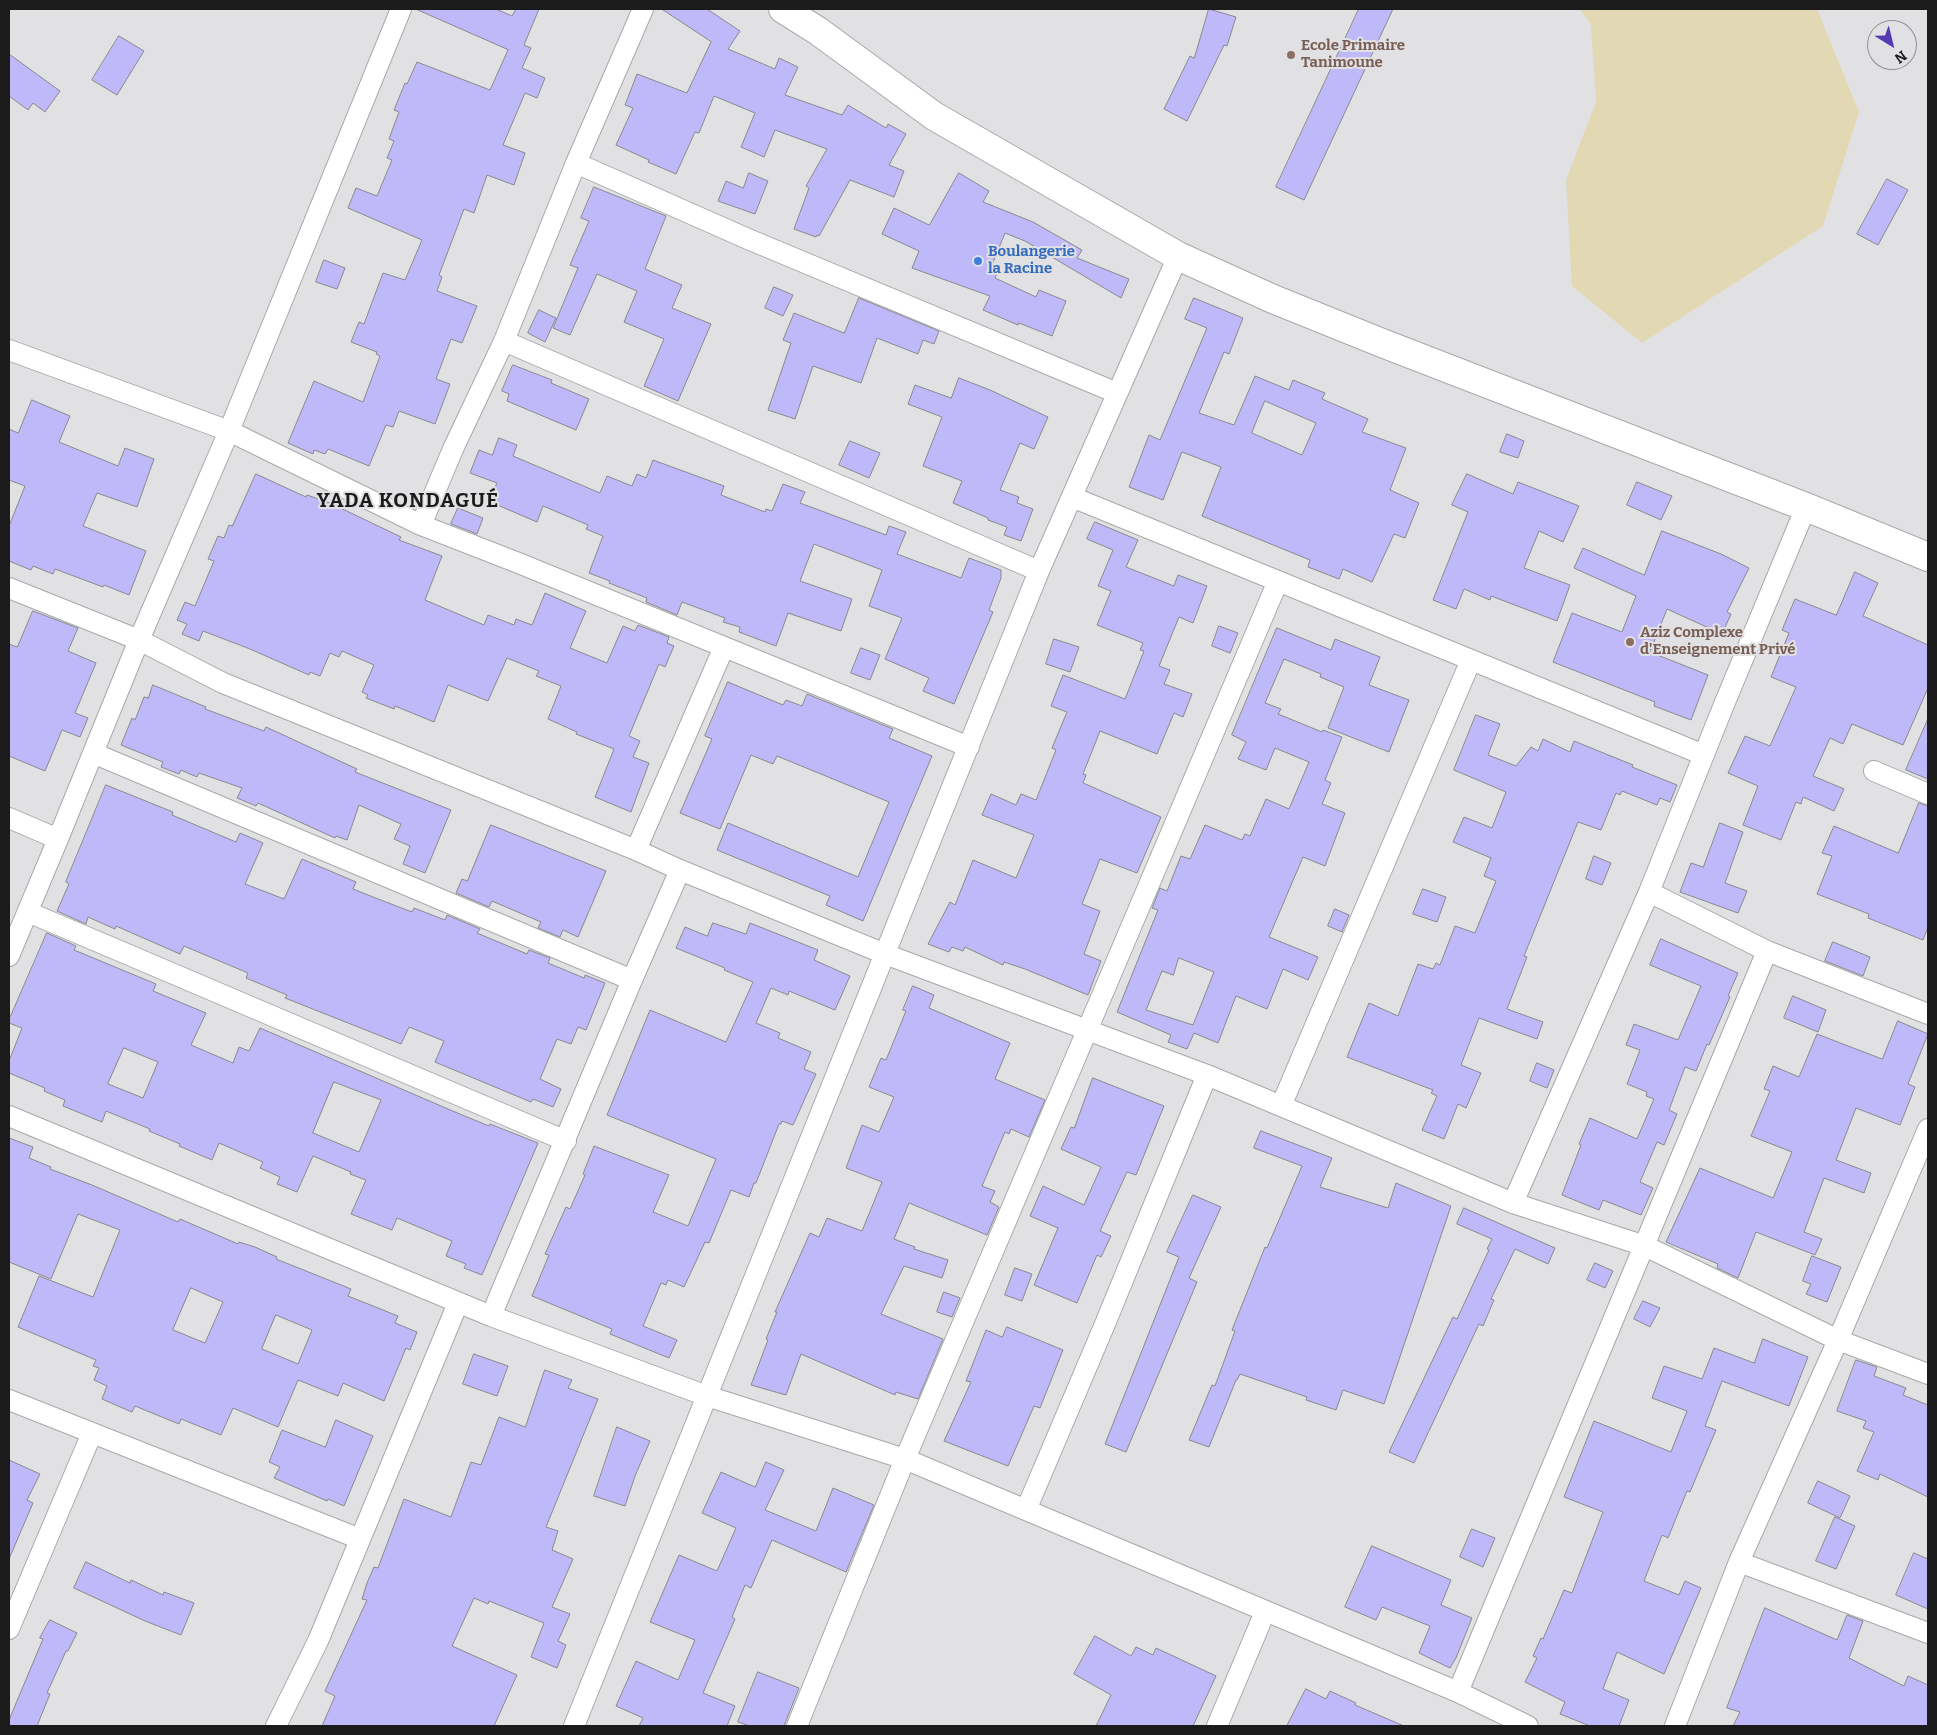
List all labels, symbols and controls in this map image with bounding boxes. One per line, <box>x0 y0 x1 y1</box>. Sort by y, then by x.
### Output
north arrow <box>1867 20 1917 70</box>
place label: Ecole Primaire Tanimoune <box>1301 37 1405 72</box>
text: N <box>1891 47 1910 67</box>
marker: Ecole Primaire Tanimoune <box>1285 49 1297 61</box>
place label: Boulangerie la Racine <box>988 243 1075 278</box>
marker: Boulangerie la Racine <box>972 255 984 267</box>
district label: YADA KONDAGUÉ <box>315 489 501 513</box>
place label: Aziz Complexe d'Enseignement Privé <box>1640 624 1796 659</box>
marker: Aziz Complexe d'Enseignement Privé <box>1624 636 1636 648</box>

